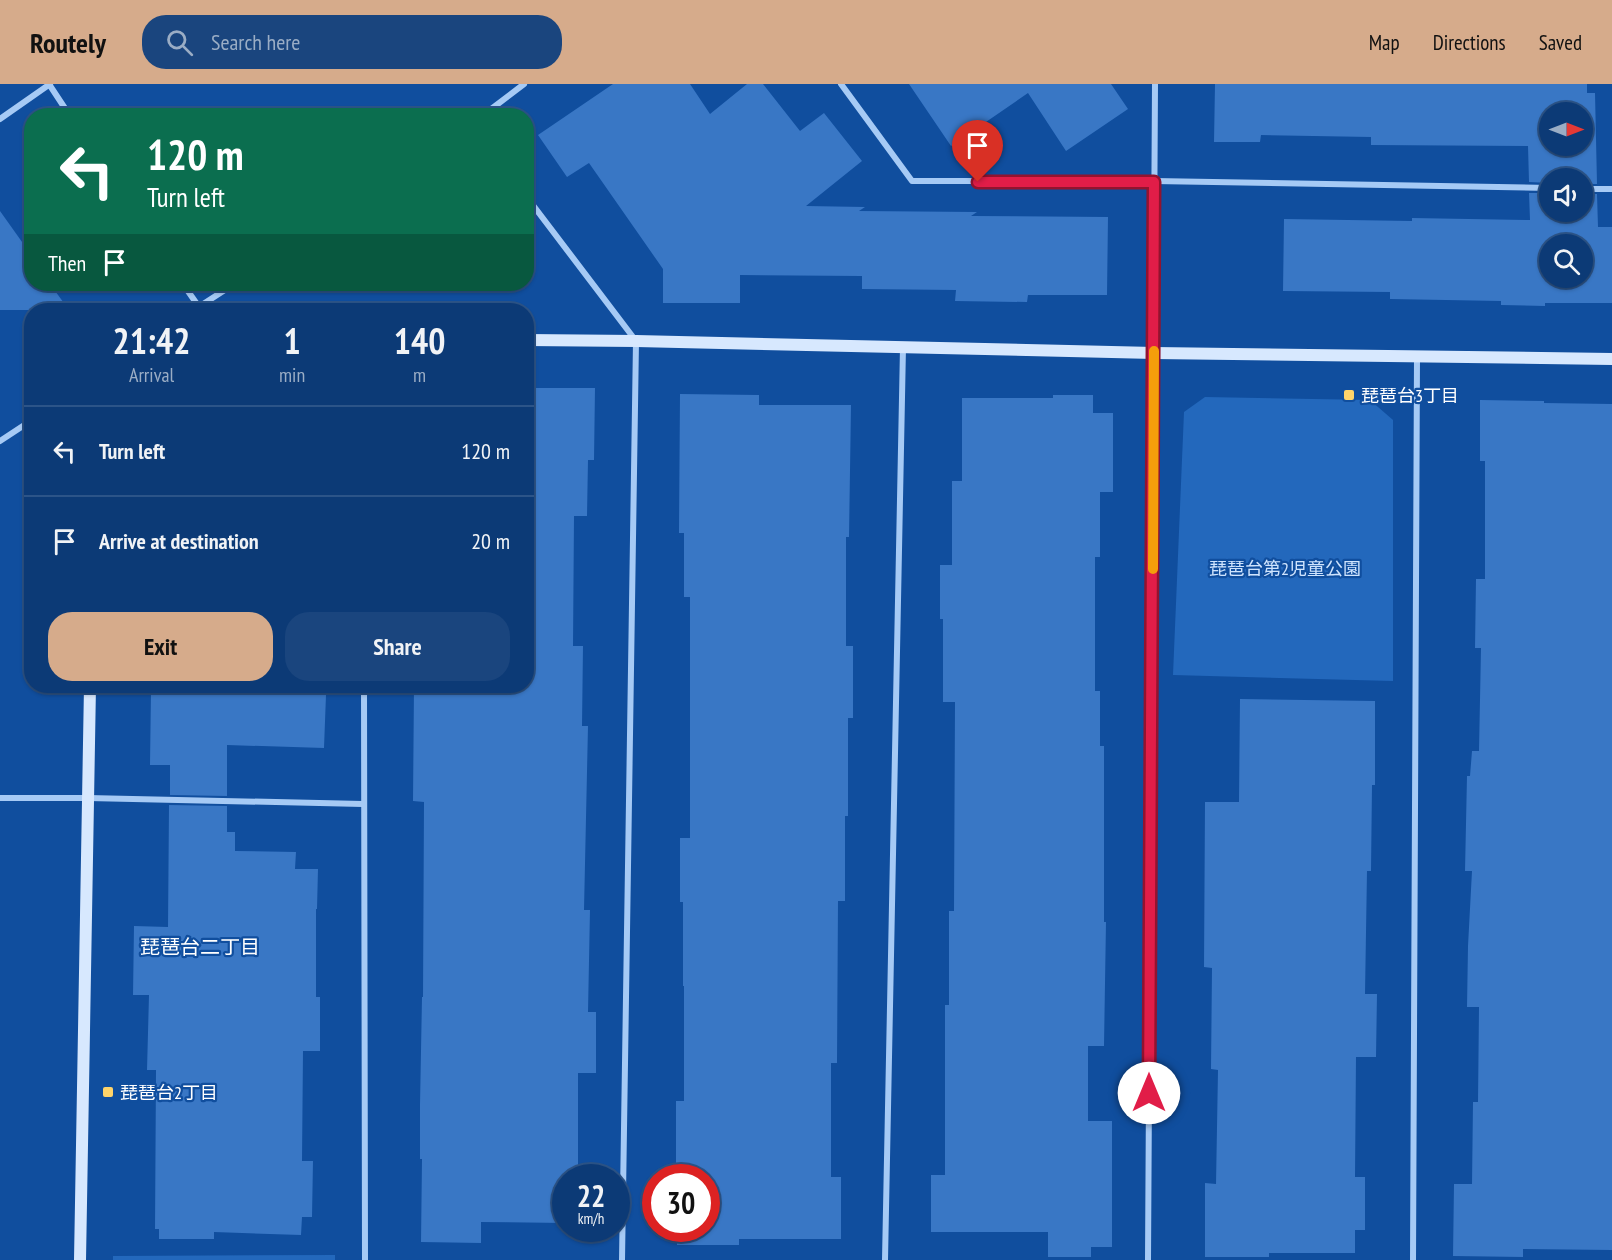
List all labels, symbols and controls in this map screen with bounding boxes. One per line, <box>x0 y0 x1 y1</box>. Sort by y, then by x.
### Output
search box <box>142 15 562 69</box>
text: Routely <box>30 24 106 61</box>
icon: search <box>163 26 196 59</box>
text: Search here <box>211 28 300 56</box>
text: Map <box>1369 29 1400 56</box>
text: Directions <box>1433 29 1506 56</box>
text: Saved <box>1539 29 1582 56</box>
north arrow <box>1539 102 1593 156</box>
map controls <box>1539 102 1593 288</box>
pin <box>952 120 1003 182</box>
text: 120 m <box>147 127 244 182</box>
icon: arrive <box>961 129 994 162</box>
icon: left <box>48 132 126 210</box>
button: sound <box>1539 168 1593 222</box>
text: Turn left <box>147 180 225 214</box>
button: search <box>1539 234 1593 288</box>
icon: arrive <box>98 246 131 279</box>
text: Then <box>48 249 86 277</box>
text: 21:42 <box>113 317 190 364</box>
text: 1 <box>283 317 301 364</box>
text: 140 <box>394 317 445 364</box>
text: Arrival <box>129 362 174 388</box>
text: min <box>279 362 305 388</box>
text: m <box>413 362 426 388</box>
place label: 琵琶台3丁目 <box>1361 384 1459 407</box>
marker: 琵琶台3丁目 <box>1342 388 1356 402</box>
icon: left <box>48 435 81 468</box>
text: Turn left <box>99 437 165 465</box>
text: 120 m <box>461 437 510 465</box>
icon: arrive <box>48 525 81 558</box>
text: Arrive at destination <box>99 527 259 555</box>
text: 20 m <box>471 527 510 555</box>
park label: 琵琶台第2児童公園 <box>1209 557 1361 580</box>
button: Exit <box>48 612 273 681</box>
button: Share <box>285 612 510 681</box>
district label: 琵琶台二丁目 <box>140 934 260 960</box>
position arrow <box>1117 1061 1181 1125</box>
place label: 琵琶台2丁目 <box>120 1081 218 1104</box>
marker: 琵琶台2丁目 <box>101 1085 115 1099</box>
speed limit sign: 30 <box>642 1164 720 1242</box>
text: 22 <box>577 1176 605 1215</box>
text: km/h <box>578 1209 604 1228</box>

